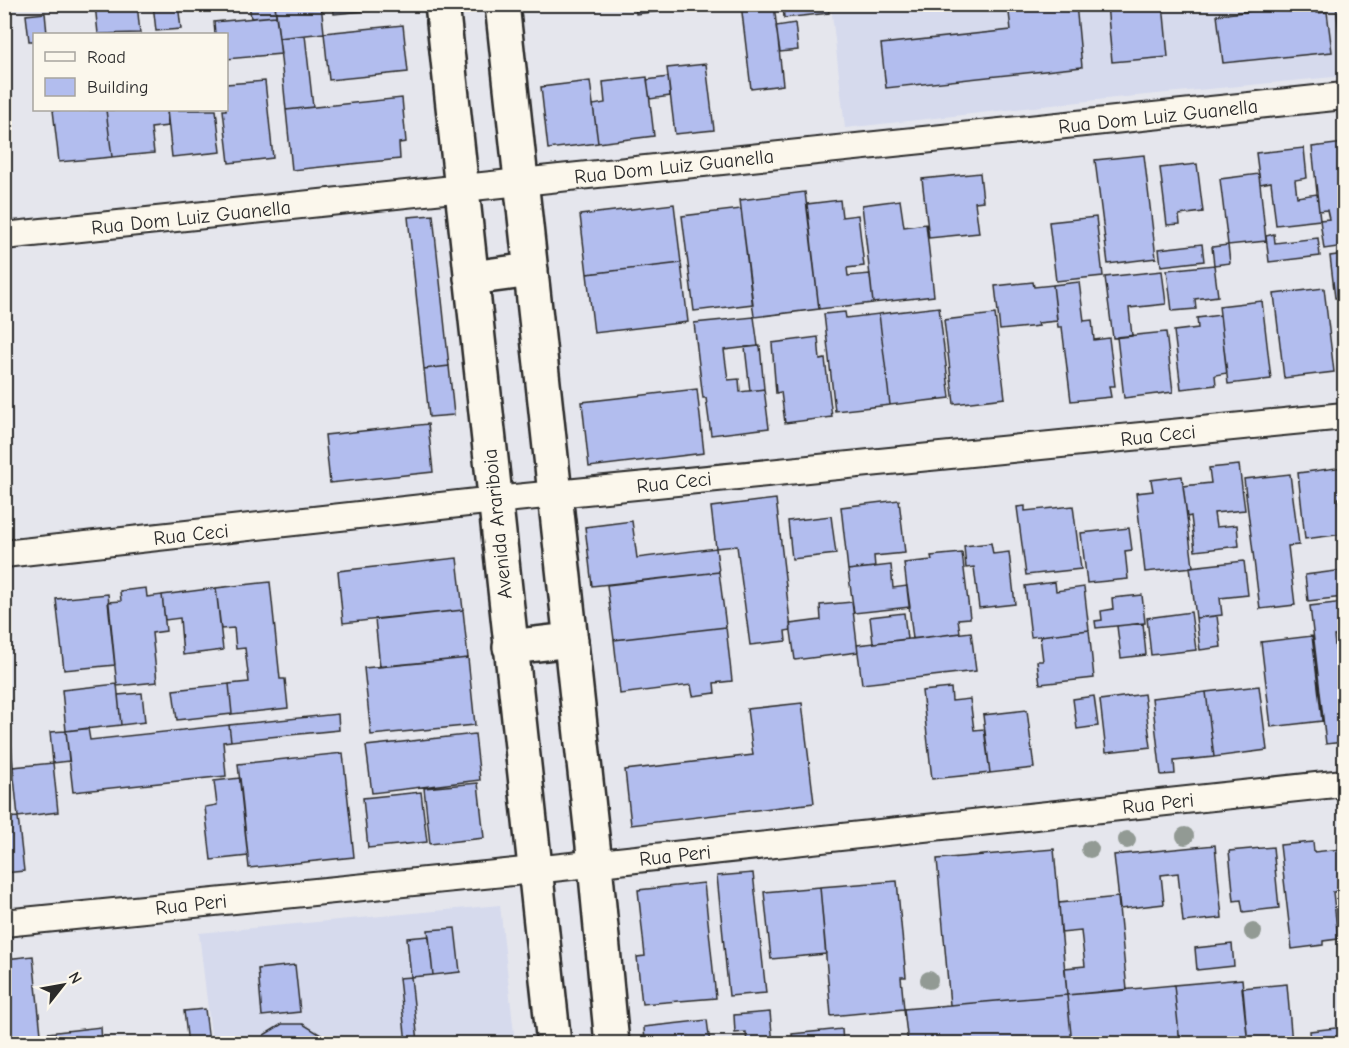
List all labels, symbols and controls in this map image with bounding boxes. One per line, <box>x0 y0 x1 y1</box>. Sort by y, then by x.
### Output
legend <box>33 33 228 111</box>
text: Road <box>87 47 126 68</box>
text: Building <box>87 77 149 98</box>
street label: Rua Dom Luiz Guanella <box>1057 95 1259 138</box>
street label: Rua Dom Luiz Guanella <box>573 145 775 188</box>
street label: Rua Dom Luiz Guanella <box>90 196 292 239</box>
street label: Rua Ceci <box>1119 420 1197 451</box>
street label: Avenida Arariboia <box>478 448 517 600</box>
street label: Rua Ceci <box>635 467 713 498</box>
street label: Rua Ceci <box>152 519 230 550</box>
street label: Rua Peri <box>1121 788 1195 819</box>
street label: Rua Peri <box>638 840 712 871</box>
street label: Rua Peri <box>154 889 228 920</box>
north arrow <box>33 955 93 1015</box>
text: N <box>65 969 85 987</box>

